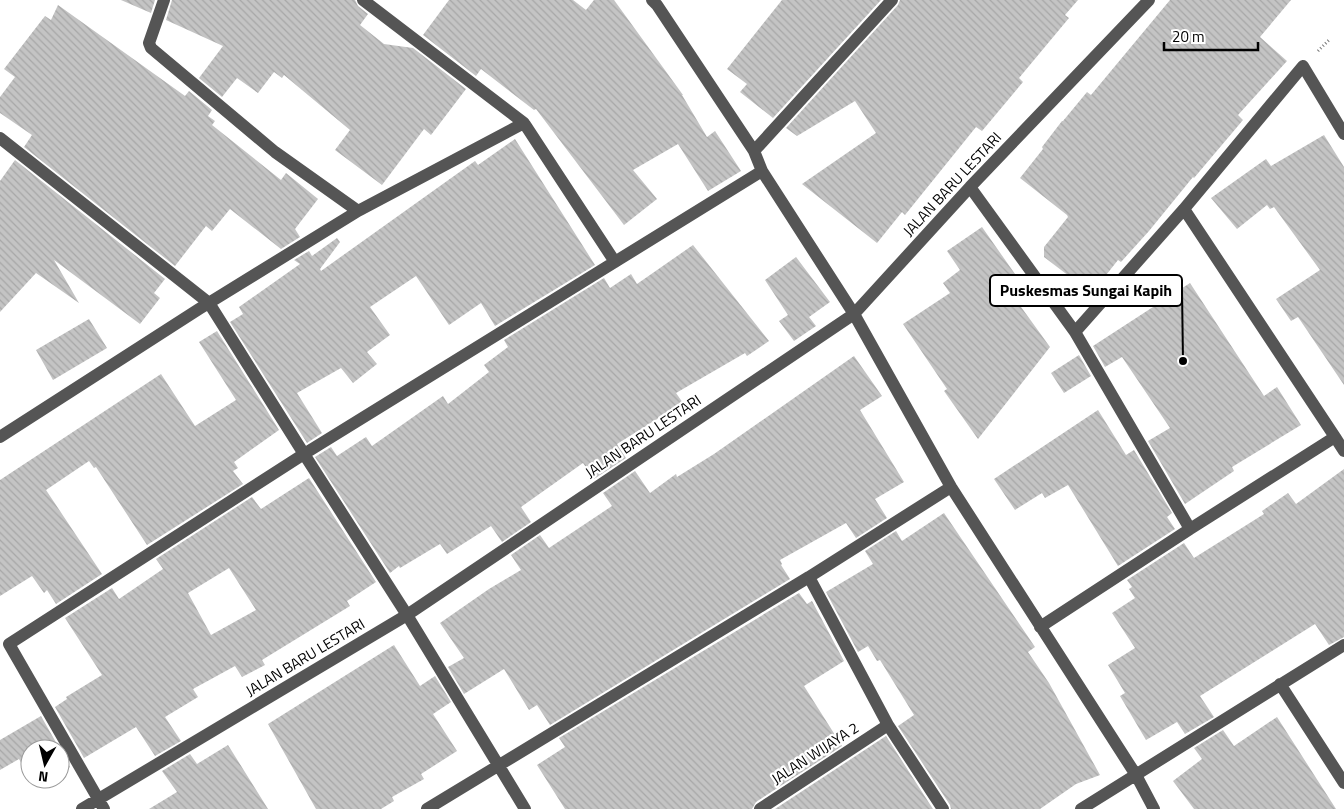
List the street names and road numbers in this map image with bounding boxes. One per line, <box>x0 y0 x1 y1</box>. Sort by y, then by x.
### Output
street label: JALAN BARU LESTARI <box>897 127 1007 241</box>
street label: JALAN BARU LESTARI <box>580 389 706 483</box>
street label: JALAN BARU LESTARI <box>241 612 369 702</box>
street label: JALAN WIJAYA 2 <box>767 716 863 790</box>

